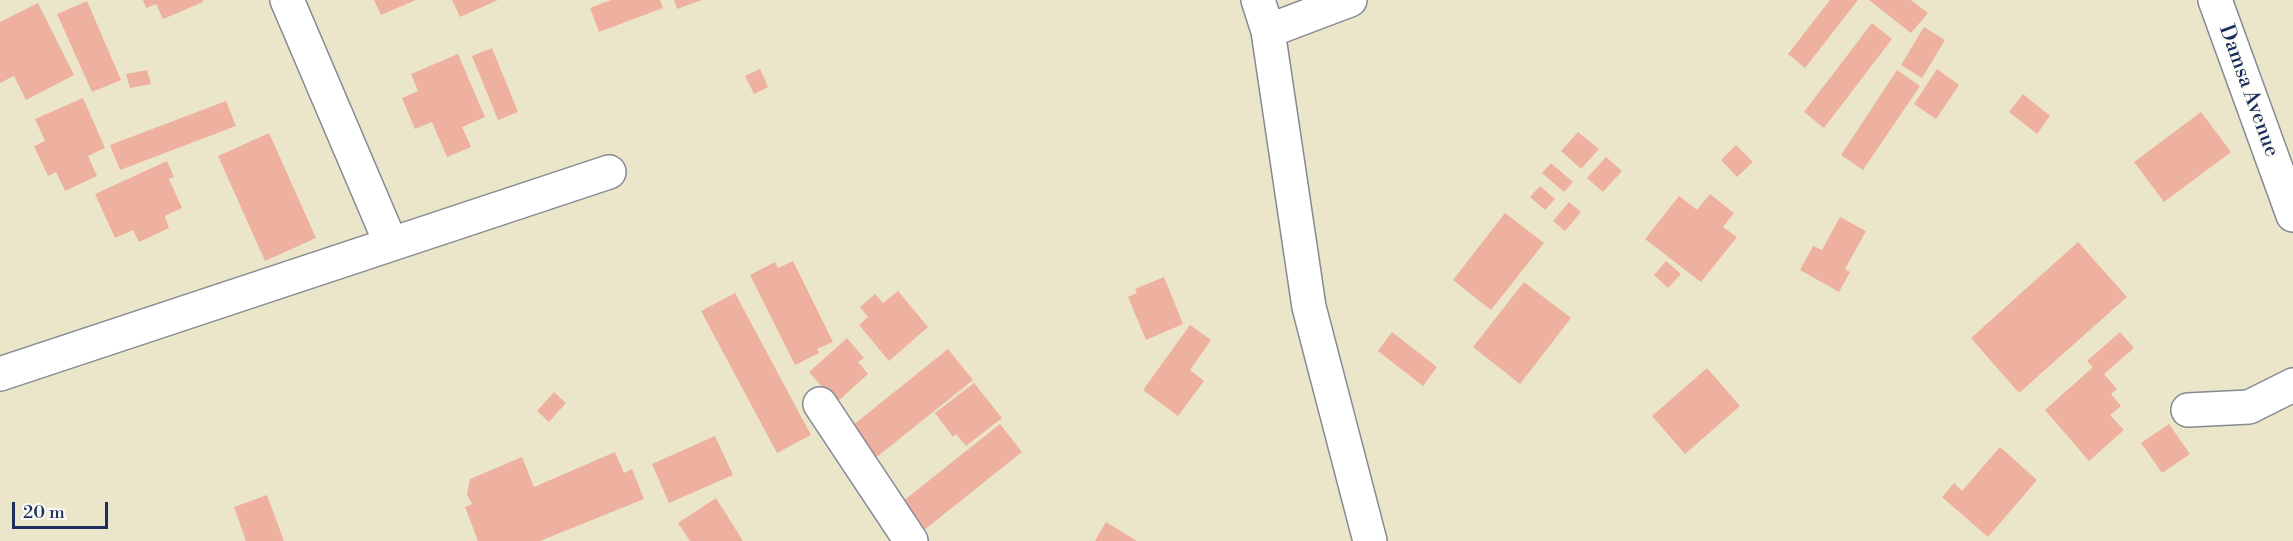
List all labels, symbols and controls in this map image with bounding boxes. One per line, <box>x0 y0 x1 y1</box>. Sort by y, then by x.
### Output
street label: Damsa Avenue <box>2212 22 2284 160</box>
scale bar <box>15 490 111 528</box>
text: 20 m <box>23 501 65 524</box>

